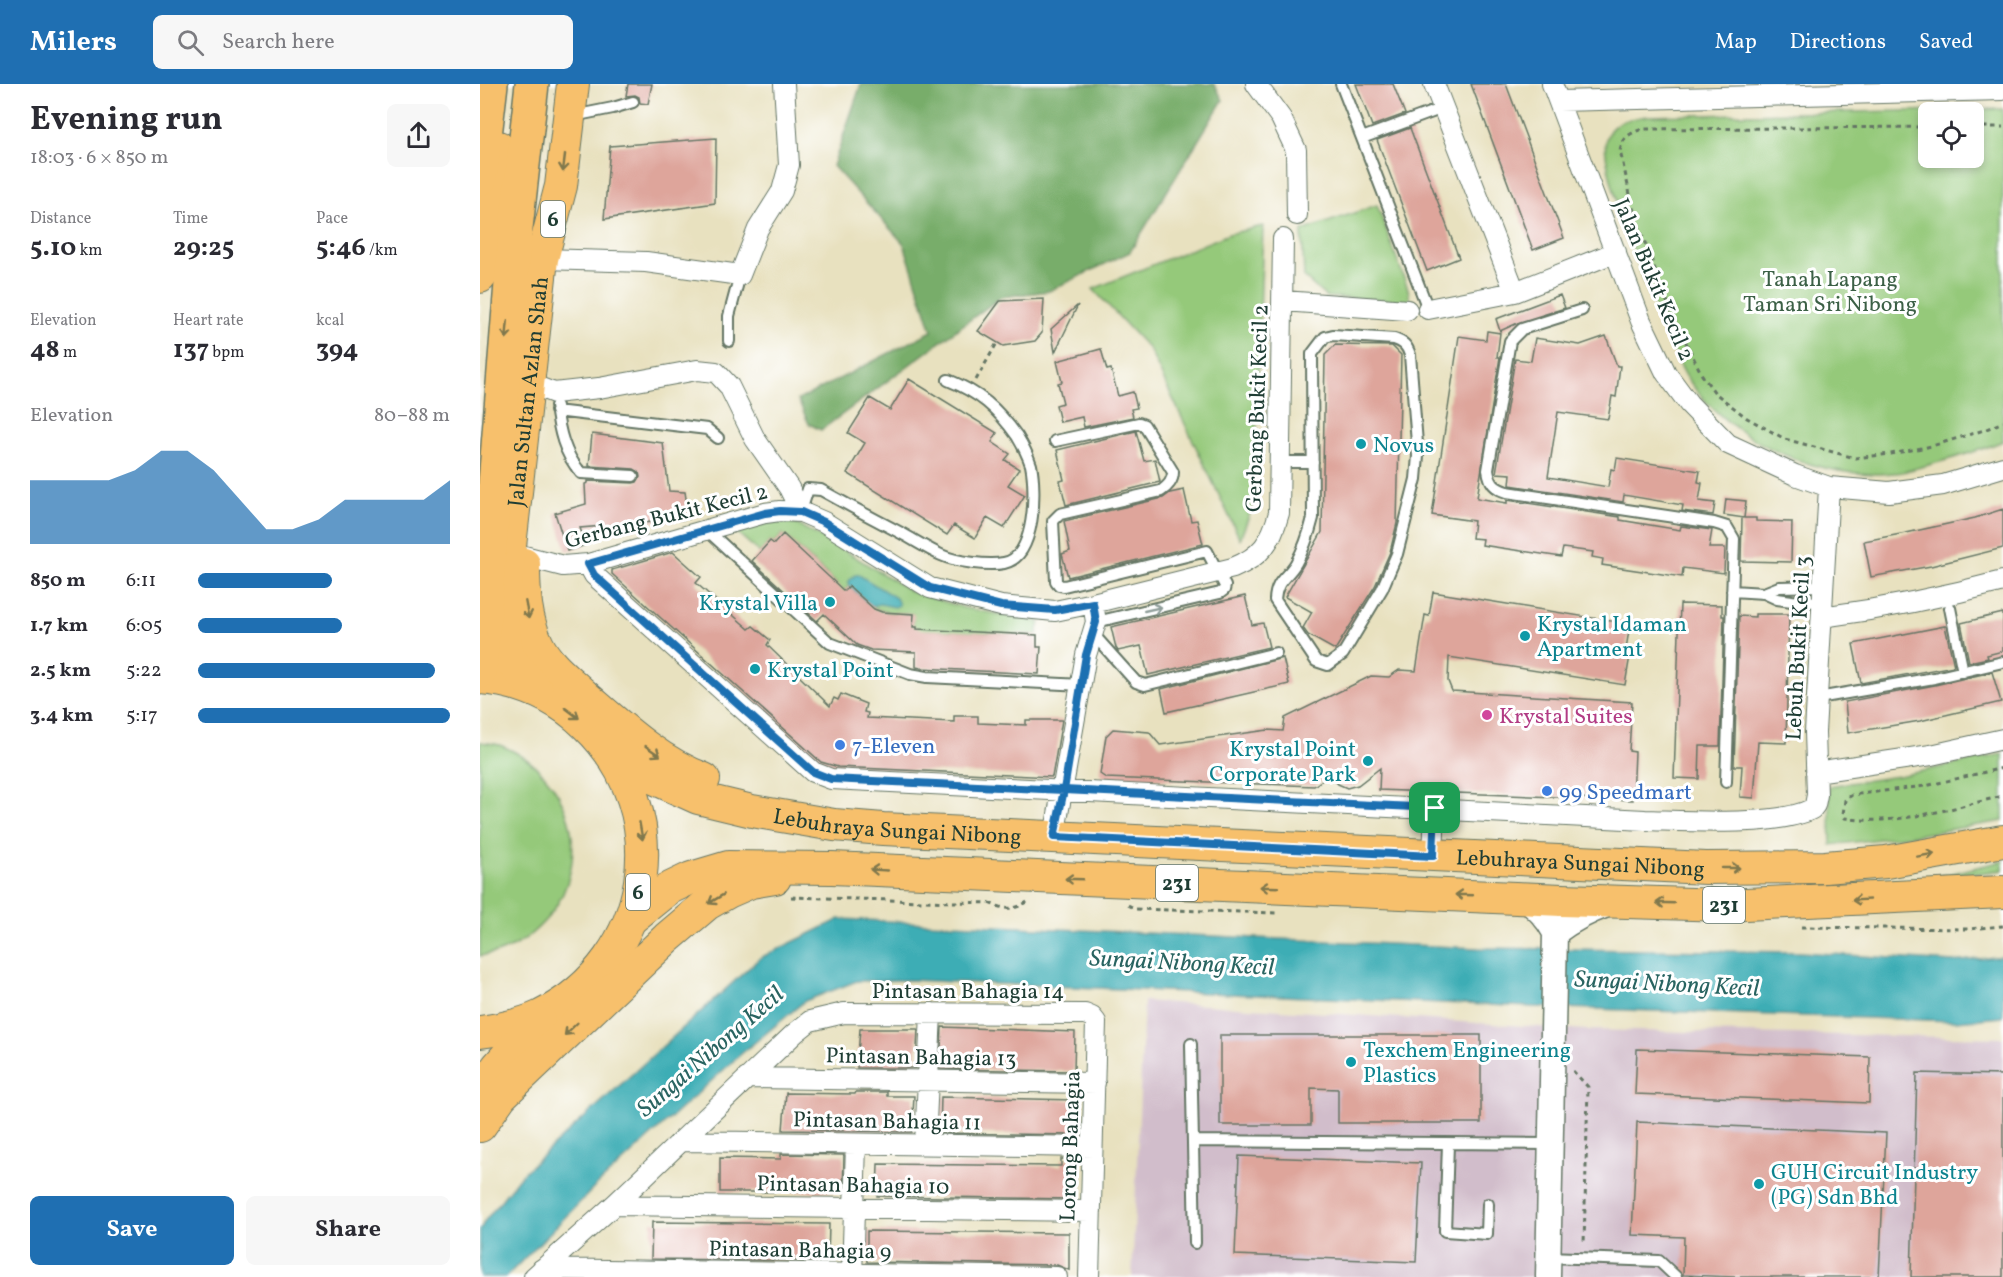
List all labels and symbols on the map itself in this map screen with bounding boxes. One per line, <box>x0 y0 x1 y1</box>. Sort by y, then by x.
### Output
one-way arrow <box>558 153 569 172</box>
street label: Jalan Bukit Kecil 2 <box>1604 194 1701 366</box>
road number: 6 <box>541 201 565 237</box>
park label: Tanah Lapang Taman Sri Nibong <box>1743 265 1917 321</box>
street label: Jalan Sultan Azlan Shah <box>501 275 558 509</box>
street label: Gerbang Bukit Kecil 2 <box>1239 304 1278 513</box>
one-way arrow <box>501 320 512 340</box>
place label: Novus <box>1373 431 1434 462</box>
marker: Novus <box>1354 437 1368 451</box>
street label: Gerbang Bukit Kecil 2 <box>562 477 771 558</box>
street label: Lebuh Bukit Kecil 3 <box>1779 555 1820 741</box>
place label: Krystal Villa <box>699 589 818 620</box>
marker: Krystal Villa <box>823 595 837 609</box>
one-way arrow <box>522 599 533 619</box>
one-way arrow <box>1144 602 1163 614</box>
place label: Krystal Idaman Apartment <box>1537 610 1687 666</box>
marker: Krystal Idaman Apartment <box>1518 629 1532 643</box>
place label: Krystal Point <box>767 656 894 687</box>
marker: Krystal Point <box>748 662 762 676</box>
place label: Krystal Suites <box>1499 702 1633 733</box>
one-way arrow <box>564 707 580 720</box>
marker: Krystal Suites <box>1480 708 1494 722</box>
place label: 7-Eleven <box>852 732 935 763</box>
place label: Krystal Point Corporate Park <box>1209 735 1356 791</box>
marker: 7-Eleven <box>833 738 847 752</box>
one-way arrow <box>645 745 661 757</box>
marker: Krystal Point Corporate Park <box>1361 754 1375 768</box>
place label: 99 Speedmart <box>1559 778 1692 809</box>
pin <box>1409 782 1460 833</box>
marker: 99 Speedmart <box>1540 784 1554 798</box>
street label: Lebuhraya Sungai Nibong <box>771 802 1022 854</box>
one-way arrow <box>636 821 647 840</box>
street label: Lebuhraya Sungai Nibong <box>1455 843 1705 886</box>
one-way arrow <box>1915 849 1935 860</box>
one-way arrow <box>1721 862 1741 874</box>
one-way arrow <box>870 865 890 876</box>
road number: 231 <box>1156 865 1198 901</box>
one-way arrow <box>1065 873 1085 884</box>
road number: 6 <box>626 874 650 910</box>
one-way arrow <box>1260 881 1280 892</box>
road number: 231 <box>1703 887 1745 923</box>
one-way arrow <box>1454 889 1474 900</box>
one-way arrow <box>708 894 725 906</box>
one-way arrow <box>1851 894 1871 905</box>
one-way arrow <box>1655 897 1675 909</box>
water label: Sungai Nibong Kecil <box>1089 942 1275 986</box>
water label: Sungai Nibong Kecil <box>1574 963 1760 1007</box>
street label: Pintasan Bahagia 14 <box>872 977 1064 1008</box>
water label: Sungai Nibong Kecil <box>630 979 792 1126</box>
one-way arrow <box>564 1022 579 1037</box>
place label: Texchem Engineering Plastics <box>1363 1036 1571 1092</box>
street label: Pintasan Bahagia 13 <box>825 1041 1017 1076</box>
marker: Texchem Engineering Plastics <box>1344 1055 1358 1069</box>
street label: Lorong Bahagia <box>1053 1070 1090 1222</box>
street label: Pintasan Bahagia 11 <box>793 1105 981 1140</box>
place label: GUH Circuit Industry (PG) Sdn Bhd <box>1771 1158 1978 1214</box>
street label: Pintasan Bahagia 10 <box>756 1169 950 1204</box>
marker: GUH Circuit Industry (PG) Sdn Bhd <box>1752 1177 1766 1191</box>
street label: Pintasan Bahagia 9 <box>708 1234 891 1269</box>

